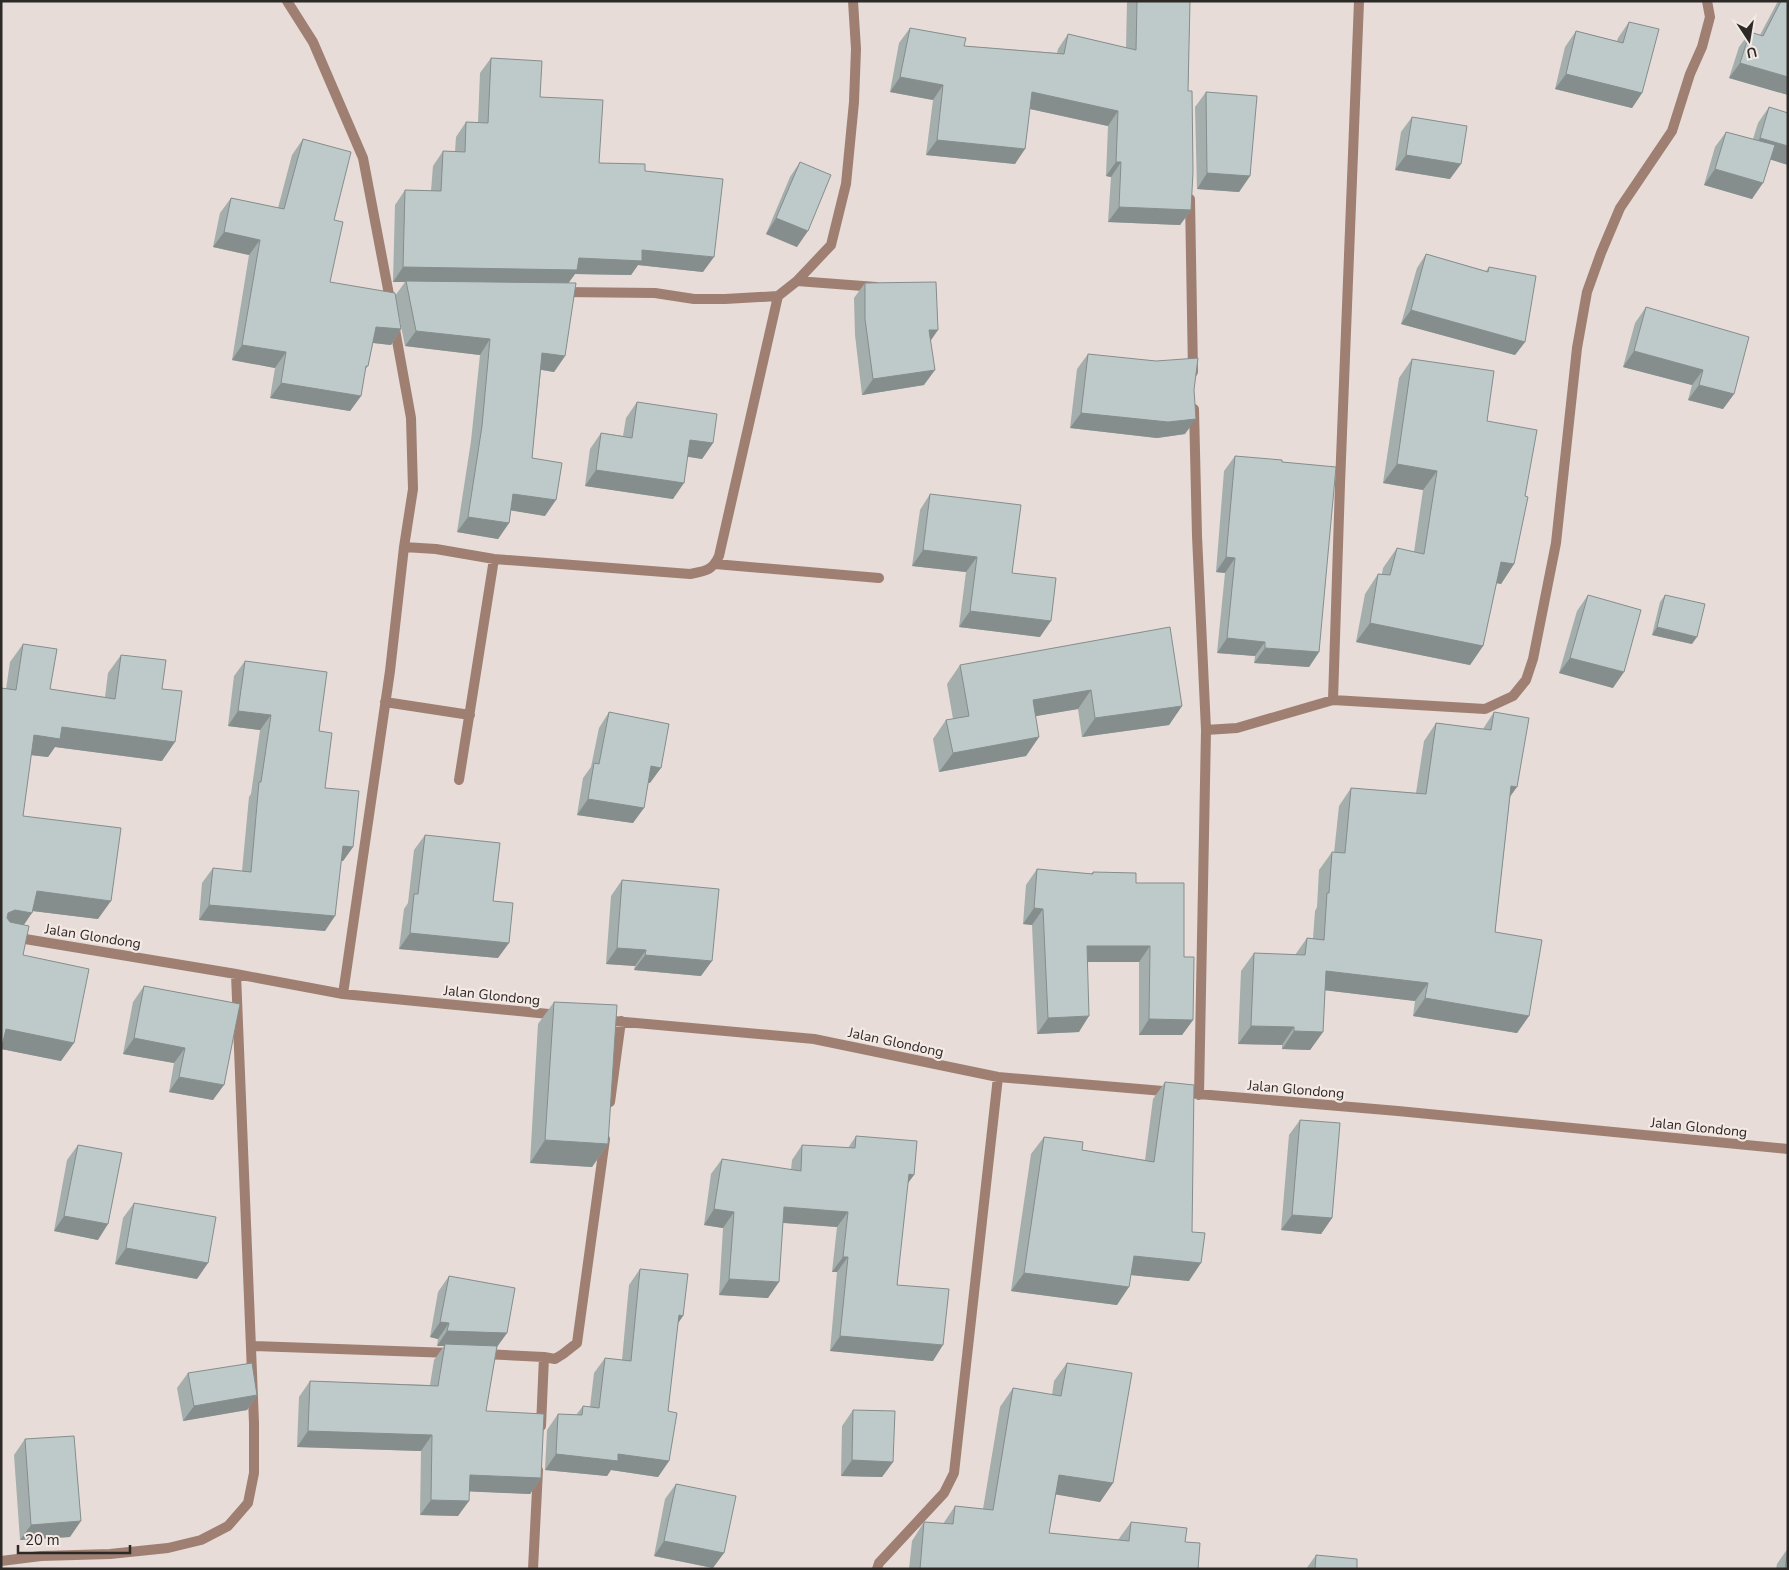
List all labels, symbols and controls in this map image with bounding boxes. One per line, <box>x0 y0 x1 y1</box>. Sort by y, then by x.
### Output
north arrow <box>1724 15 1774 65</box>
text: U <box>1745 42 1759 63</box>
street label: Jalan Glondong <box>42 919 142 953</box>
street label: Jalan Glondong <box>442 981 541 1010</box>
street label: Jalan Glondong <box>845 1023 945 1062</box>
street label: Jalan Glondong <box>1246 1076 1345 1103</box>
street label: Jalan Glondong <box>1649 1113 1748 1142</box>
scale bar <box>18 1522 130 1554</box>
text: 20 m <box>25 1530 60 1550</box>

